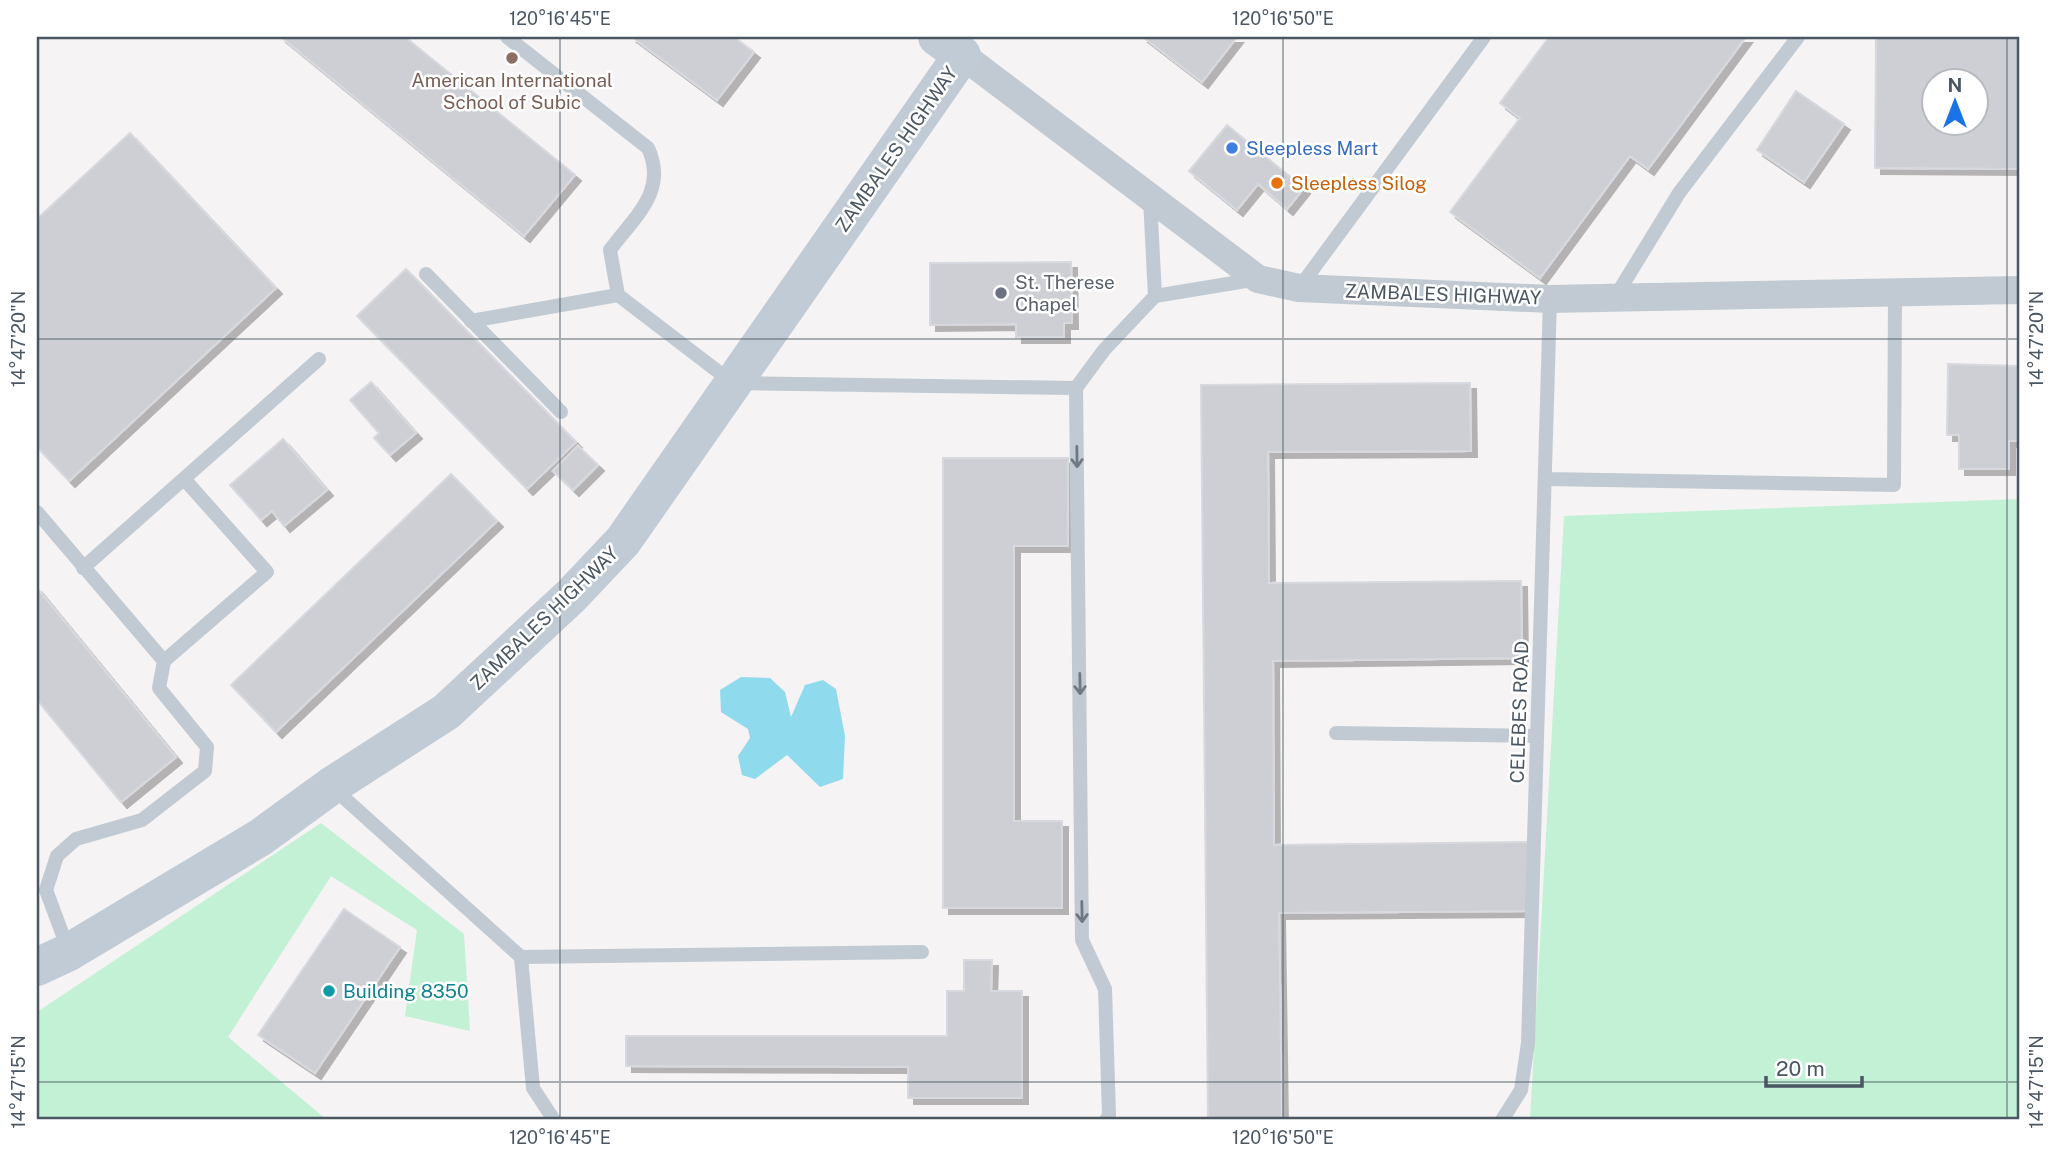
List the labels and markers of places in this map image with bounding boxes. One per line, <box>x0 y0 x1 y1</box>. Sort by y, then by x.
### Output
marker: American International School of Subic <box>504 50 520 66</box>
place label: American International School of Subic <box>411 69 613 113</box>
place label: Sleepless Mart <box>1246 137 1378 159</box>
marker: Sleepless Mart <box>1224 140 1240 156</box>
place label: Sleepless Silog <box>1291 172 1427 194</box>
marker: Sleepless Silog <box>1269 175 1285 191</box>
place label: St. Therese Chapel <box>1015 271 1115 315</box>
marker: St. Therese Chapel <box>993 285 1009 301</box>
place label: Building 8350 <box>343 980 469 1002</box>
marker: Building 8350 <box>321 983 337 999</box>

